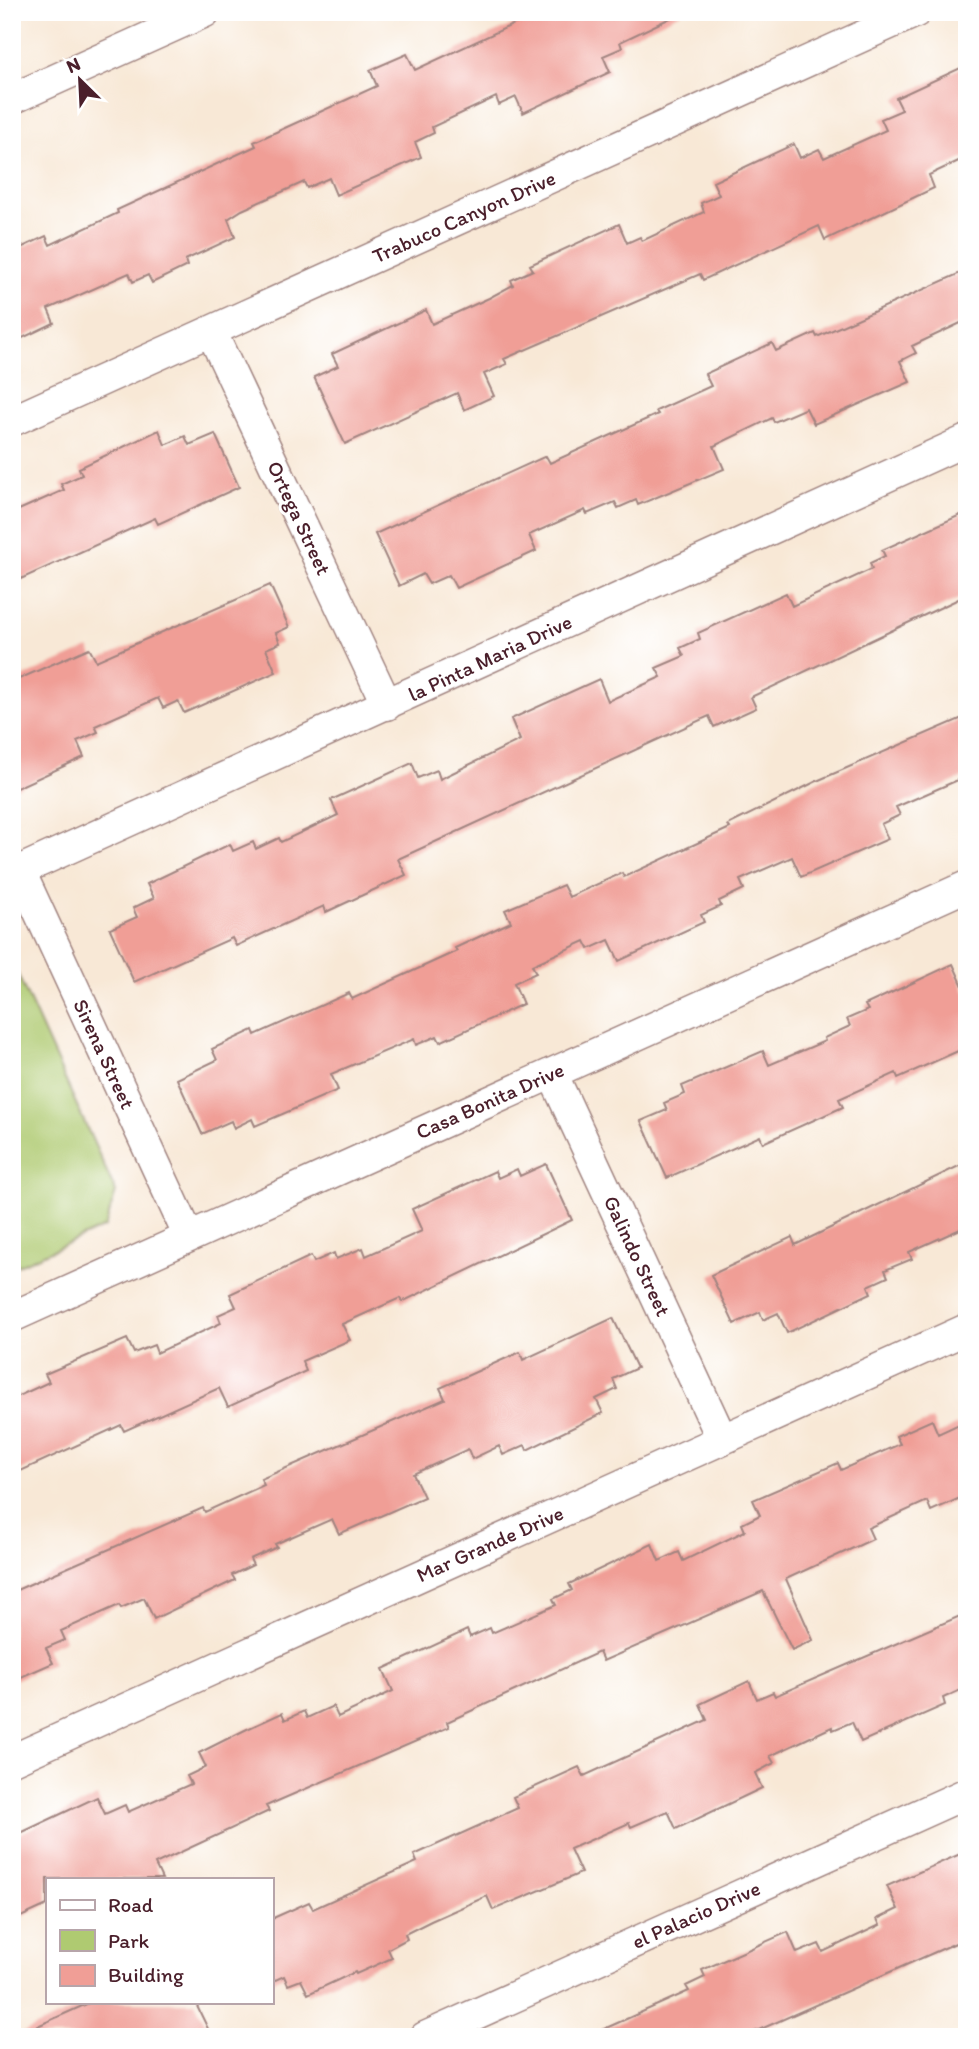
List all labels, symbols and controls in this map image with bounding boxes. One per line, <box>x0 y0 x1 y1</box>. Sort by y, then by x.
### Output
north arrow <box>46 46 116 116</box>
text: N <box>63 52 84 78</box>
street label: Trabuco Canyon Drive <box>368 165 559 268</box>
street label: Ortega Street <box>262 457 337 579</box>
street label: la Pinta Maria Drive <box>404 609 576 706</box>
street label: Sirena Street <box>68 995 141 1113</box>
street label: Casa Bonita Drive <box>412 1057 568 1144</box>
street label: Galindo Street <box>599 1191 676 1320</box>
street label: Mar Grande Drive <box>412 1500 567 1587</box>
street label: el Palacio Drive <box>628 1875 764 1954</box>
legend <box>46 1878 273 2004</box>
text: Road <box>108 1892 154 1917</box>
text: Park <box>108 1928 150 1953</box>
text: Building <box>108 1962 184 1987</box>

